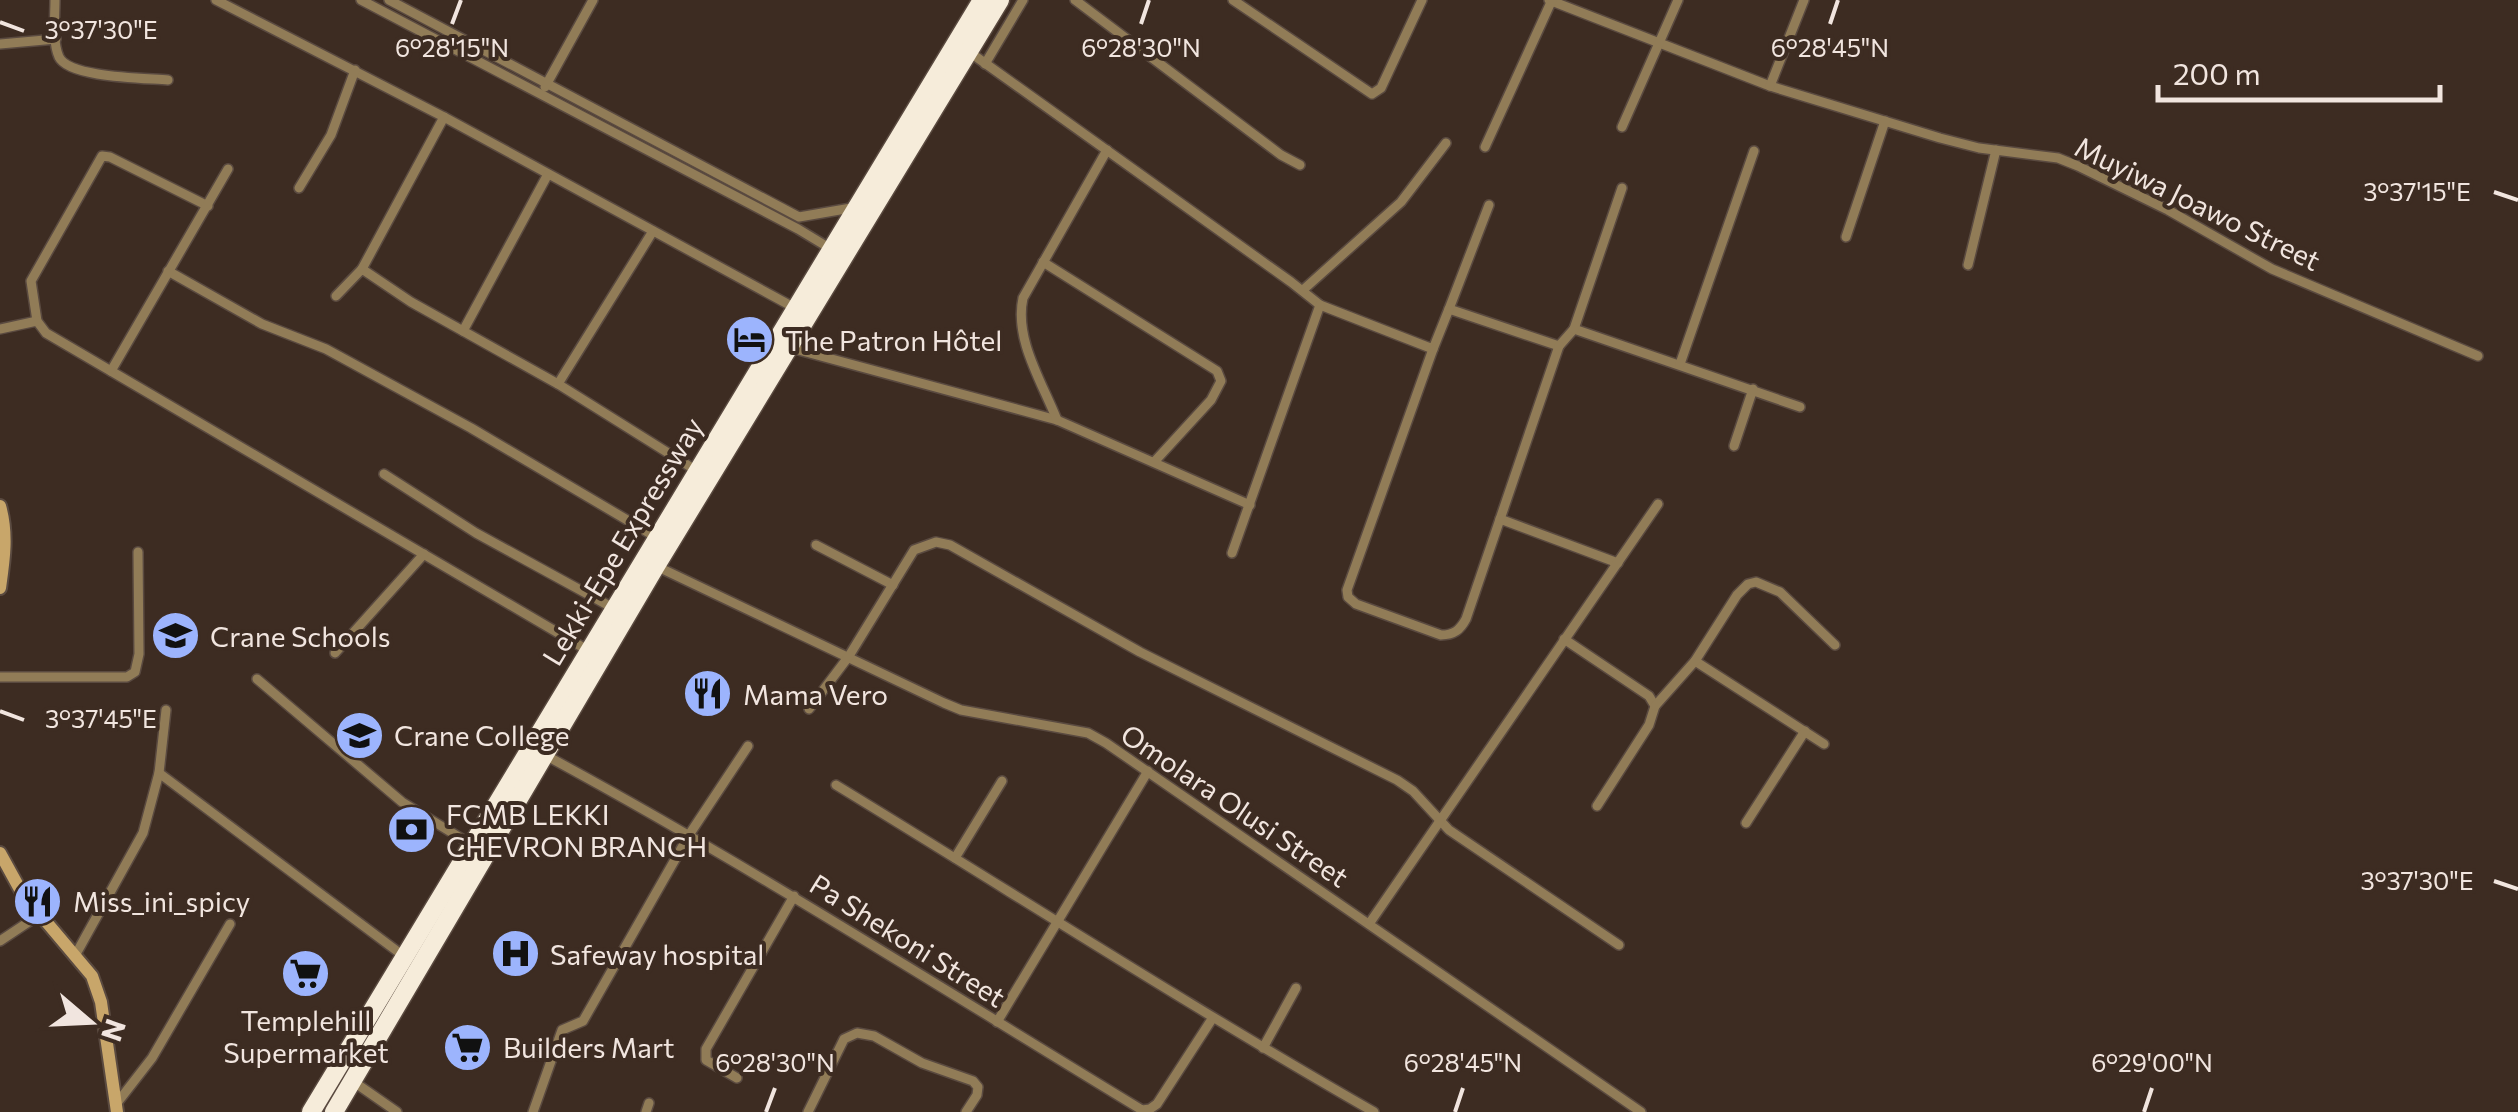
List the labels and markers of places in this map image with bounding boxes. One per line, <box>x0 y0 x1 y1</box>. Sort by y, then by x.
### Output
hotel icon: The Patron Hôtel <box>724 314 776 366</box>
place label: The Patron Hôtel <box>785 323 1002 357</box>
school or university icon: Crane Schools <box>149 610 201 662</box>
place label: Crane Schools <box>210 619 391 653</box>
restaurant icon: Mama Vero <box>682 668 734 720</box>
place label: Mama Vero <box>743 677 888 711</box>
school or university icon: Crane College <box>333 709 385 761</box>
place label: Crane College <box>394 718 569 752</box>
place label: FCMB LEKKI CHEVRON BRANCH <box>446 797 707 863</box>
bank icon: FCMB LEKKI CHEVRON BRANCH <box>385 804 437 856</box>
restaurant icon: Miss_ini_spicy <box>12 875 64 927</box>
place label: Miss_ini_spicy <box>73 884 250 918</box>
hospital icon: Safeway hospital <box>489 928 541 980</box>
place label: Safeway hospital <box>550 937 764 971</box>
supermarket icon: Templehill Supermarket <box>280 947 332 999</box>
place label: Templehill Supermarket <box>223 1003 389 1069</box>
supermarket icon: Builders Mart <box>442 1021 494 1073</box>
place label: Builders Mart <box>503 1030 675 1064</box>

